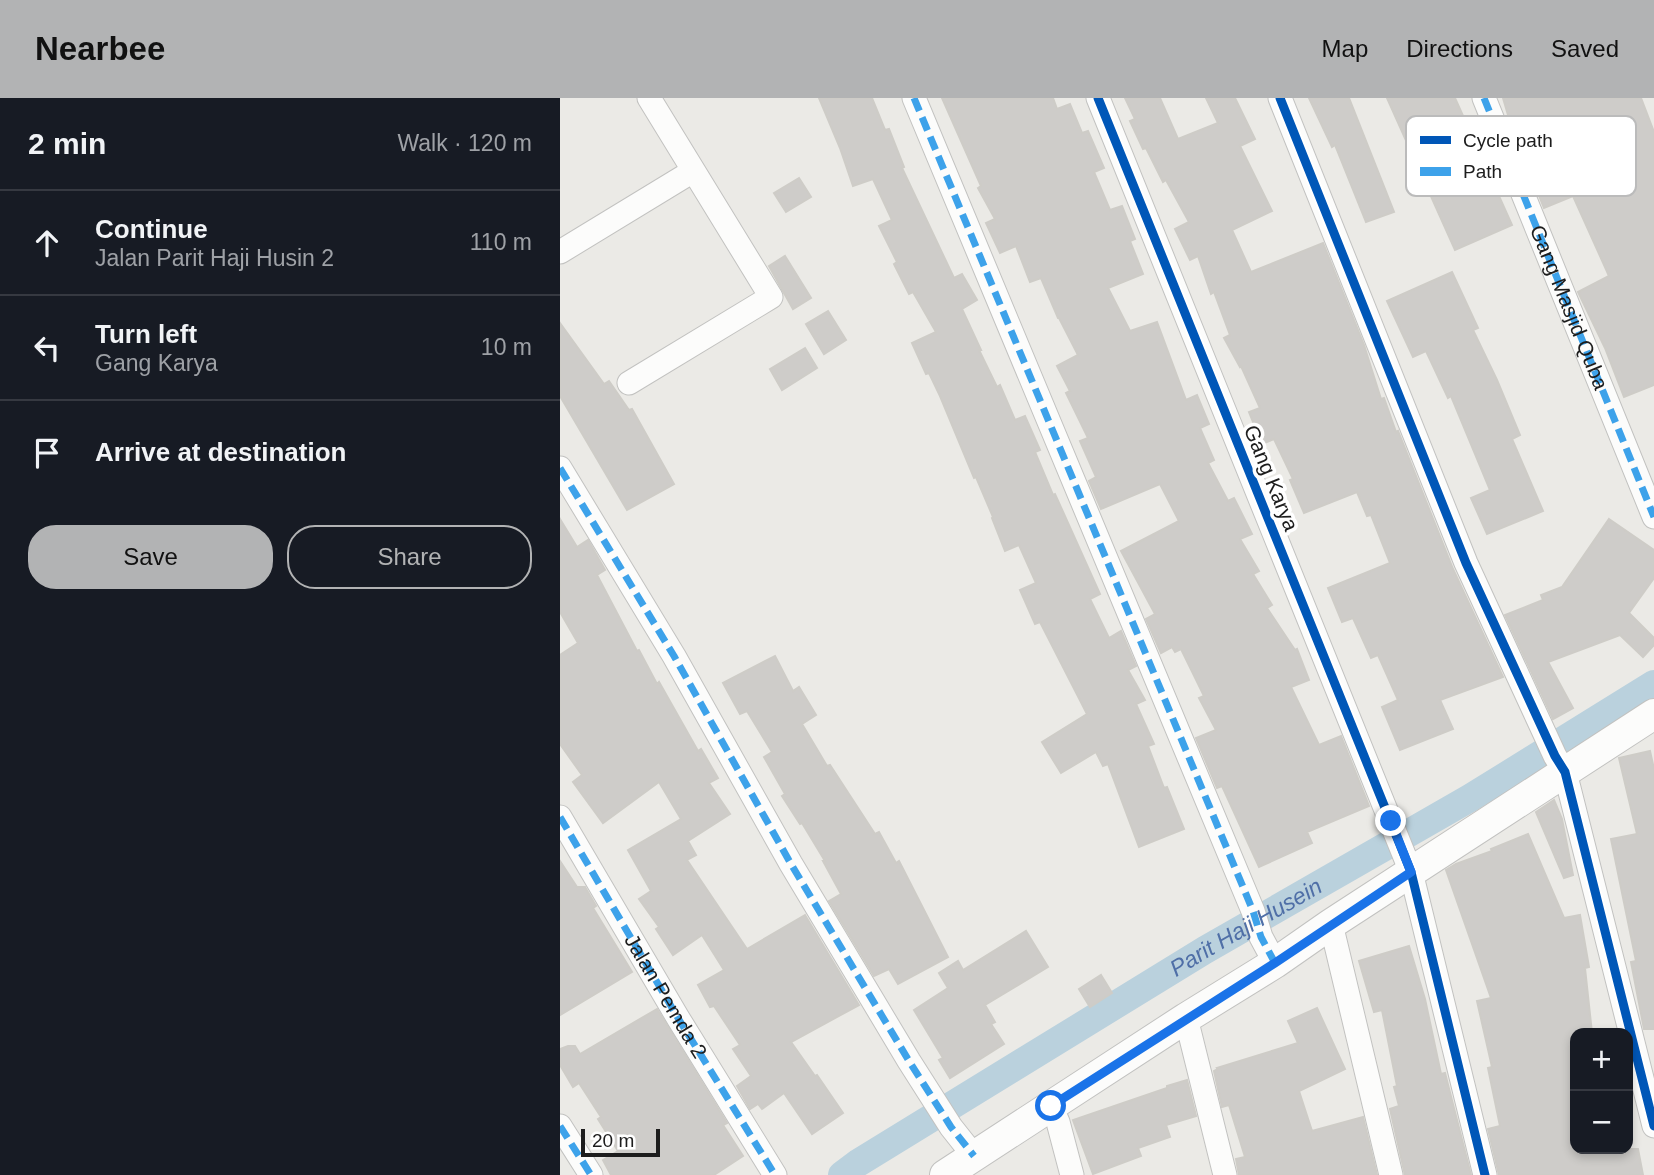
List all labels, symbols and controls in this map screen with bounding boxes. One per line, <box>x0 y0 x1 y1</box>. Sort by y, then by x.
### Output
text: Nearbee <box>35 30 165 67</box>
text: Map <box>1322 35 1368 62</box>
text: Directions <box>1406 35 1513 62</box>
text: Saved <box>1551 35 1619 62</box>
legend <box>1406 116 1636 196</box>
text: 2 min <box>28 127 106 160</box>
text: Walk · 120 m <box>397 130 532 156</box>
text: Cycle path <box>1463 130 1553 151</box>
text: Path <box>1463 161 1502 182</box>
text: Continue <box>95 214 208 244</box>
street label: Gang Masjid Quba <box>1526 222 1613 393</box>
icon: ahead <box>28 224 66 262</box>
text: 110 m <box>470 229 532 255</box>
text: Jalan Parit Haji Husin 2 <box>95 245 334 271</box>
text: Turn left <box>95 319 197 349</box>
icon: left <box>28 329 66 367</box>
text: 10 m <box>481 334 532 360</box>
text: Gang Karya <box>95 350 218 376</box>
street label: Gang Karya <box>1240 422 1303 534</box>
icon: arrive <box>28 434 66 472</box>
text: Arrive at destination <box>95 437 346 467</box>
button: Save <box>28 525 273 589</box>
button: Share <box>287 525 532 589</box>
route end <box>1375 805 1406 836</box>
water label: Parit Haji Husein <box>1165 873 1326 981</box>
street label: Jalan Pemda 2 <box>620 930 712 1062</box>
map controls <box>1570 1028 1633 1154</box>
button: + <box>1570 1028 1633 1091</box>
route start <box>1035 1090 1066 1121</box>
button: − <box>1570 1091 1633 1154</box>
scale bar <box>581 1126 660 1158</box>
text: 20 m <box>592 1130 634 1151</box>

